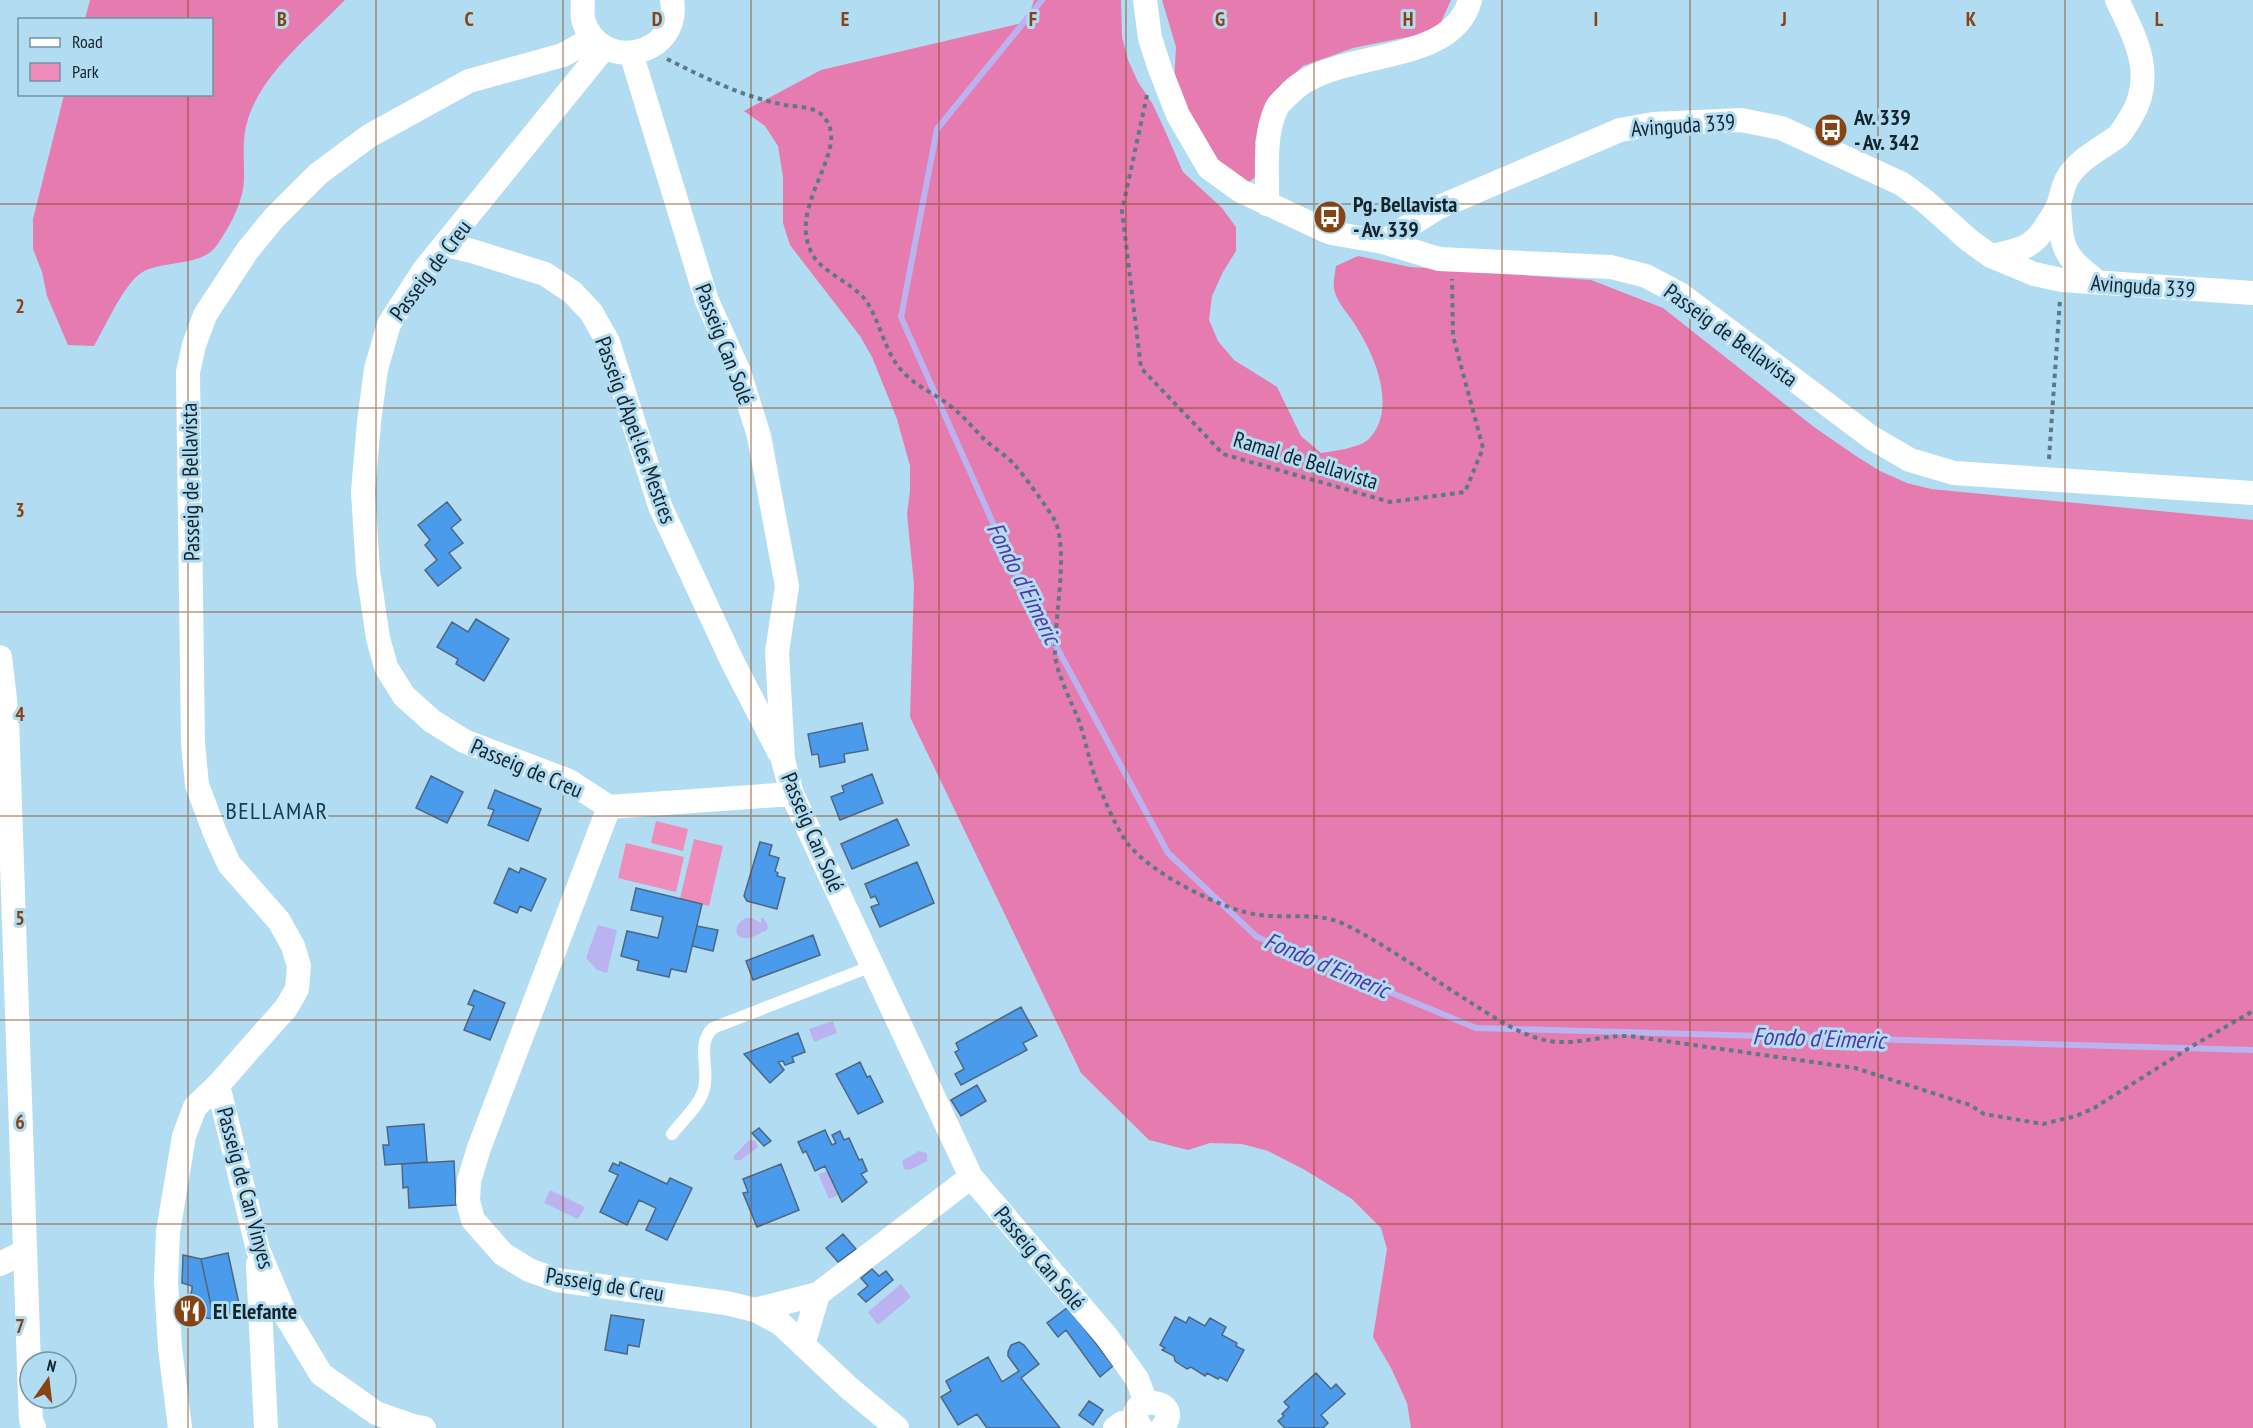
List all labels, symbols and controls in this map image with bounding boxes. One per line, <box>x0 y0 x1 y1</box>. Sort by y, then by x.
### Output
text: B <box>277 6 287 32</box>
text: C <box>464 6 474 32</box>
text: D <box>652 6 663 32</box>
text: E <box>841 6 849 32</box>
text: F <box>1029 6 1037 32</box>
text: G <box>1215 6 1225 32</box>
text: H <box>1403 6 1413 32</box>
text: I <box>1594 6 1598 32</box>
text: J <box>1780 6 1787 32</box>
text: K <box>1966 6 1977 32</box>
text: L <box>2155 6 2164 32</box>
legend <box>18 18 213 96</box>
text: Road <box>72 30 103 53</box>
text: Park <box>72 60 99 83</box>
place label: Av. 339 - Av. 342 <box>1853 103 1920 156</box>
street label: Avinguda 339 <box>1630 107 1736 143</box>
bus stop icon: Av. 339 - Av. 342 <box>1813 112 1849 148</box>
place label: Pg. Bellavista - Av. 339 <box>1353 190 1457 243</box>
bus stop icon: Pg. Bellavista - Av. 339 <box>1312 199 1348 235</box>
street label: Passeig de Creu <box>383 214 477 326</box>
street label: Avinguda 339 <box>2090 268 2196 304</box>
street label: Passeig de Bellavista <box>1659 277 1803 393</box>
street label: Passeig Can Solé <box>689 280 761 408</box>
text: 2 <box>15 293 25 319</box>
street label: Passeig d'Apel·les Mestres <box>589 333 683 527</box>
street label: Passeig de Bellavista <box>175 403 205 561</box>
street label: Ramal de Bellavista <box>1230 425 1382 495</box>
text: 3 <box>15 497 25 523</box>
water label: Fondo d'Eimeric <box>980 517 1069 651</box>
text: 4 <box>15 701 25 727</box>
street label: Passeig de Creu <box>467 732 587 804</box>
street label: Passeig Can Solé <box>775 768 851 896</box>
district label: BELLAMAR <box>225 795 329 826</box>
text: 5 <box>15 905 25 931</box>
water label: Fondo d'Eimeric <box>1260 925 1396 1006</box>
water label: Fondo d'Eimeric <box>1752 1020 1888 1056</box>
street label: Passeig de Can Vinyes <box>211 1104 281 1272</box>
text: 6 <box>15 1109 25 1135</box>
street label: Passeig Can Solé <box>988 1200 1092 1316</box>
street label: Passeig de Creu <box>544 1261 666 1307</box>
restaurant icon: El Elefante <box>172 1293 208 1329</box>
place label: El Elefante <box>213 1297 297 1325</box>
text: 7 <box>15 1313 25 1339</box>
north arrow <box>18 1350 78 1410</box>
text: N <box>45 1355 58 1376</box>

